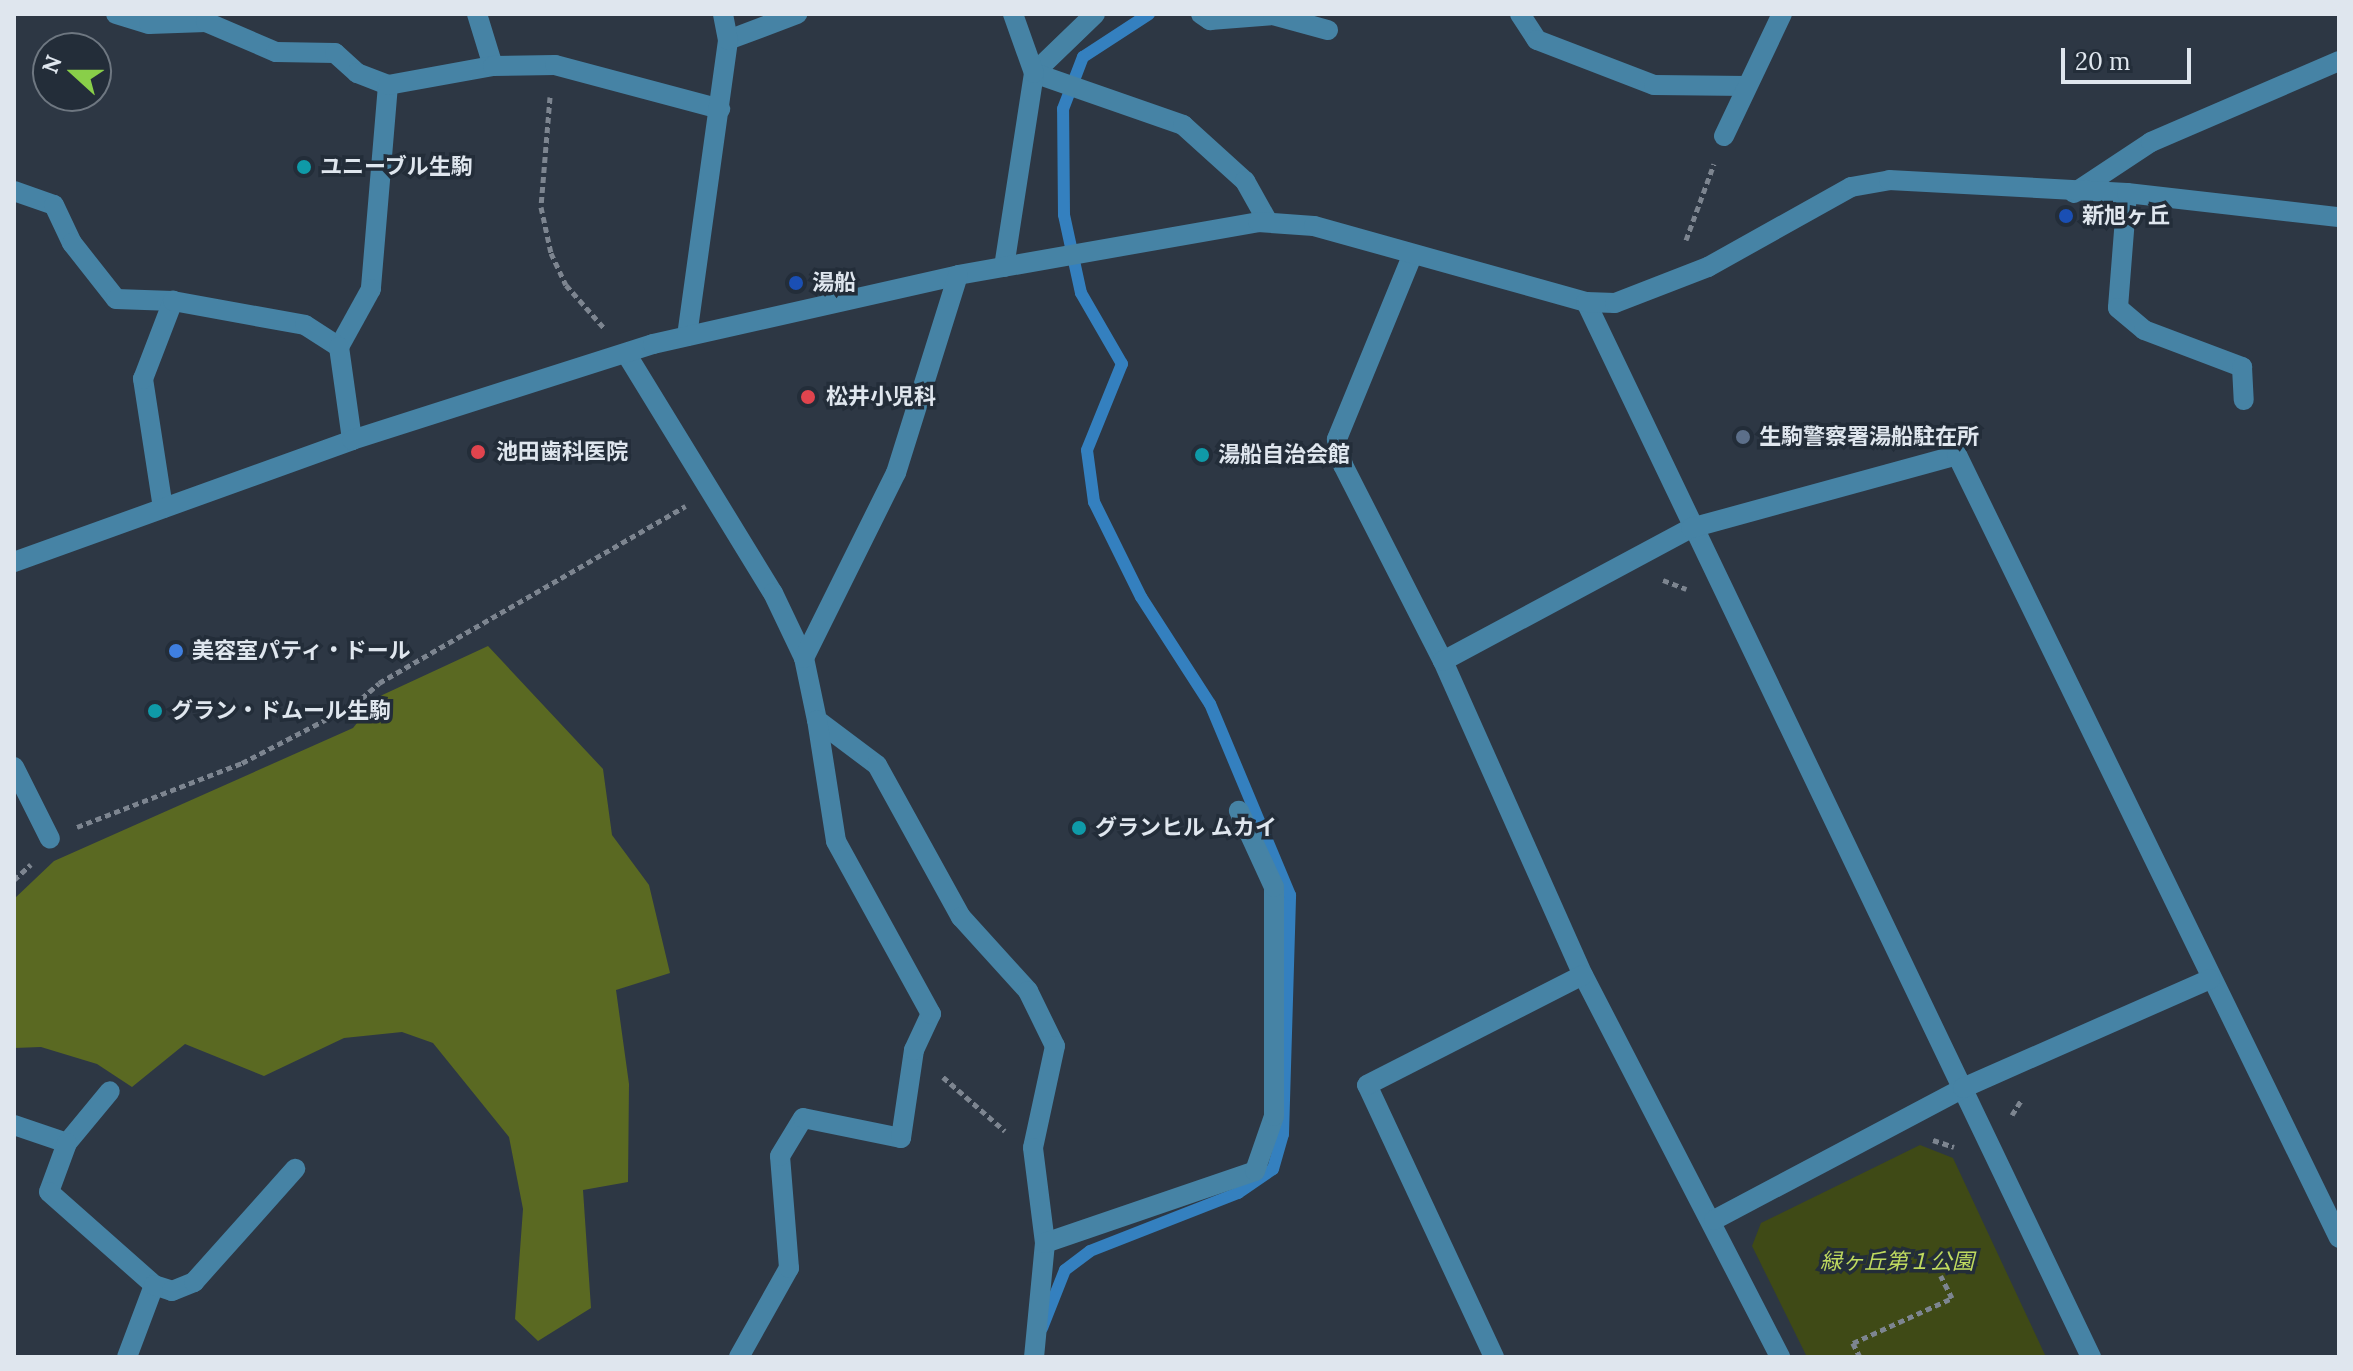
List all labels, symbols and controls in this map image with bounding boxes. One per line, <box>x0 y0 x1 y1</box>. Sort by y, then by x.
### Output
north arrow <box>32 32 112 112</box>
scale bar <box>2065 32 2195 82</box>
text: 20 m <box>2075 46 2131 77</box>
text: N <box>35 51 68 77</box>
place label: ユニーブル生駒 <box>320 154 474 180</box>
marker: ユニーブル生駒 <box>295 158 313 176</box>
place label: 新旭ヶ丘 <box>2082 203 2170 229</box>
marker: 新旭ヶ丘 <box>2057 207 2075 225</box>
place label: 湯船 <box>812 270 856 296</box>
marker: 湯船 <box>787 274 805 292</box>
place label: 松井小児科 <box>826 384 936 410</box>
marker: 松井小児科 <box>797 386 819 408</box>
place label: 生駒警察署湯船駐在所 <box>1759 424 1979 450</box>
marker: 生駒警察署湯船駐在所 <box>1734 428 1752 446</box>
place label: 池田歯科医院 <box>496 439 628 465</box>
marker: 池田歯科医院 <box>467 441 489 463</box>
place label: 湯船自治会館 <box>1218 442 1350 468</box>
marker: 湯船自治会館 <box>1193 446 1211 464</box>
place label: 美容室パティ・ドール <box>192 638 412 664</box>
marker: 美容室パティ・ドール <box>167 642 185 660</box>
place label: グラン・ドムール生駒 <box>171 698 391 724</box>
marker: グラン・ドムール生駒 <box>146 702 164 720</box>
place label: グランヒル ムカイ <box>1095 815 1277 841</box>
marker: グランヒル ムカイ <box>1070 819 1088 837</box>
park label: 緑ヶ丘第１公園 <box>1820 1249 1974 1275</box>

